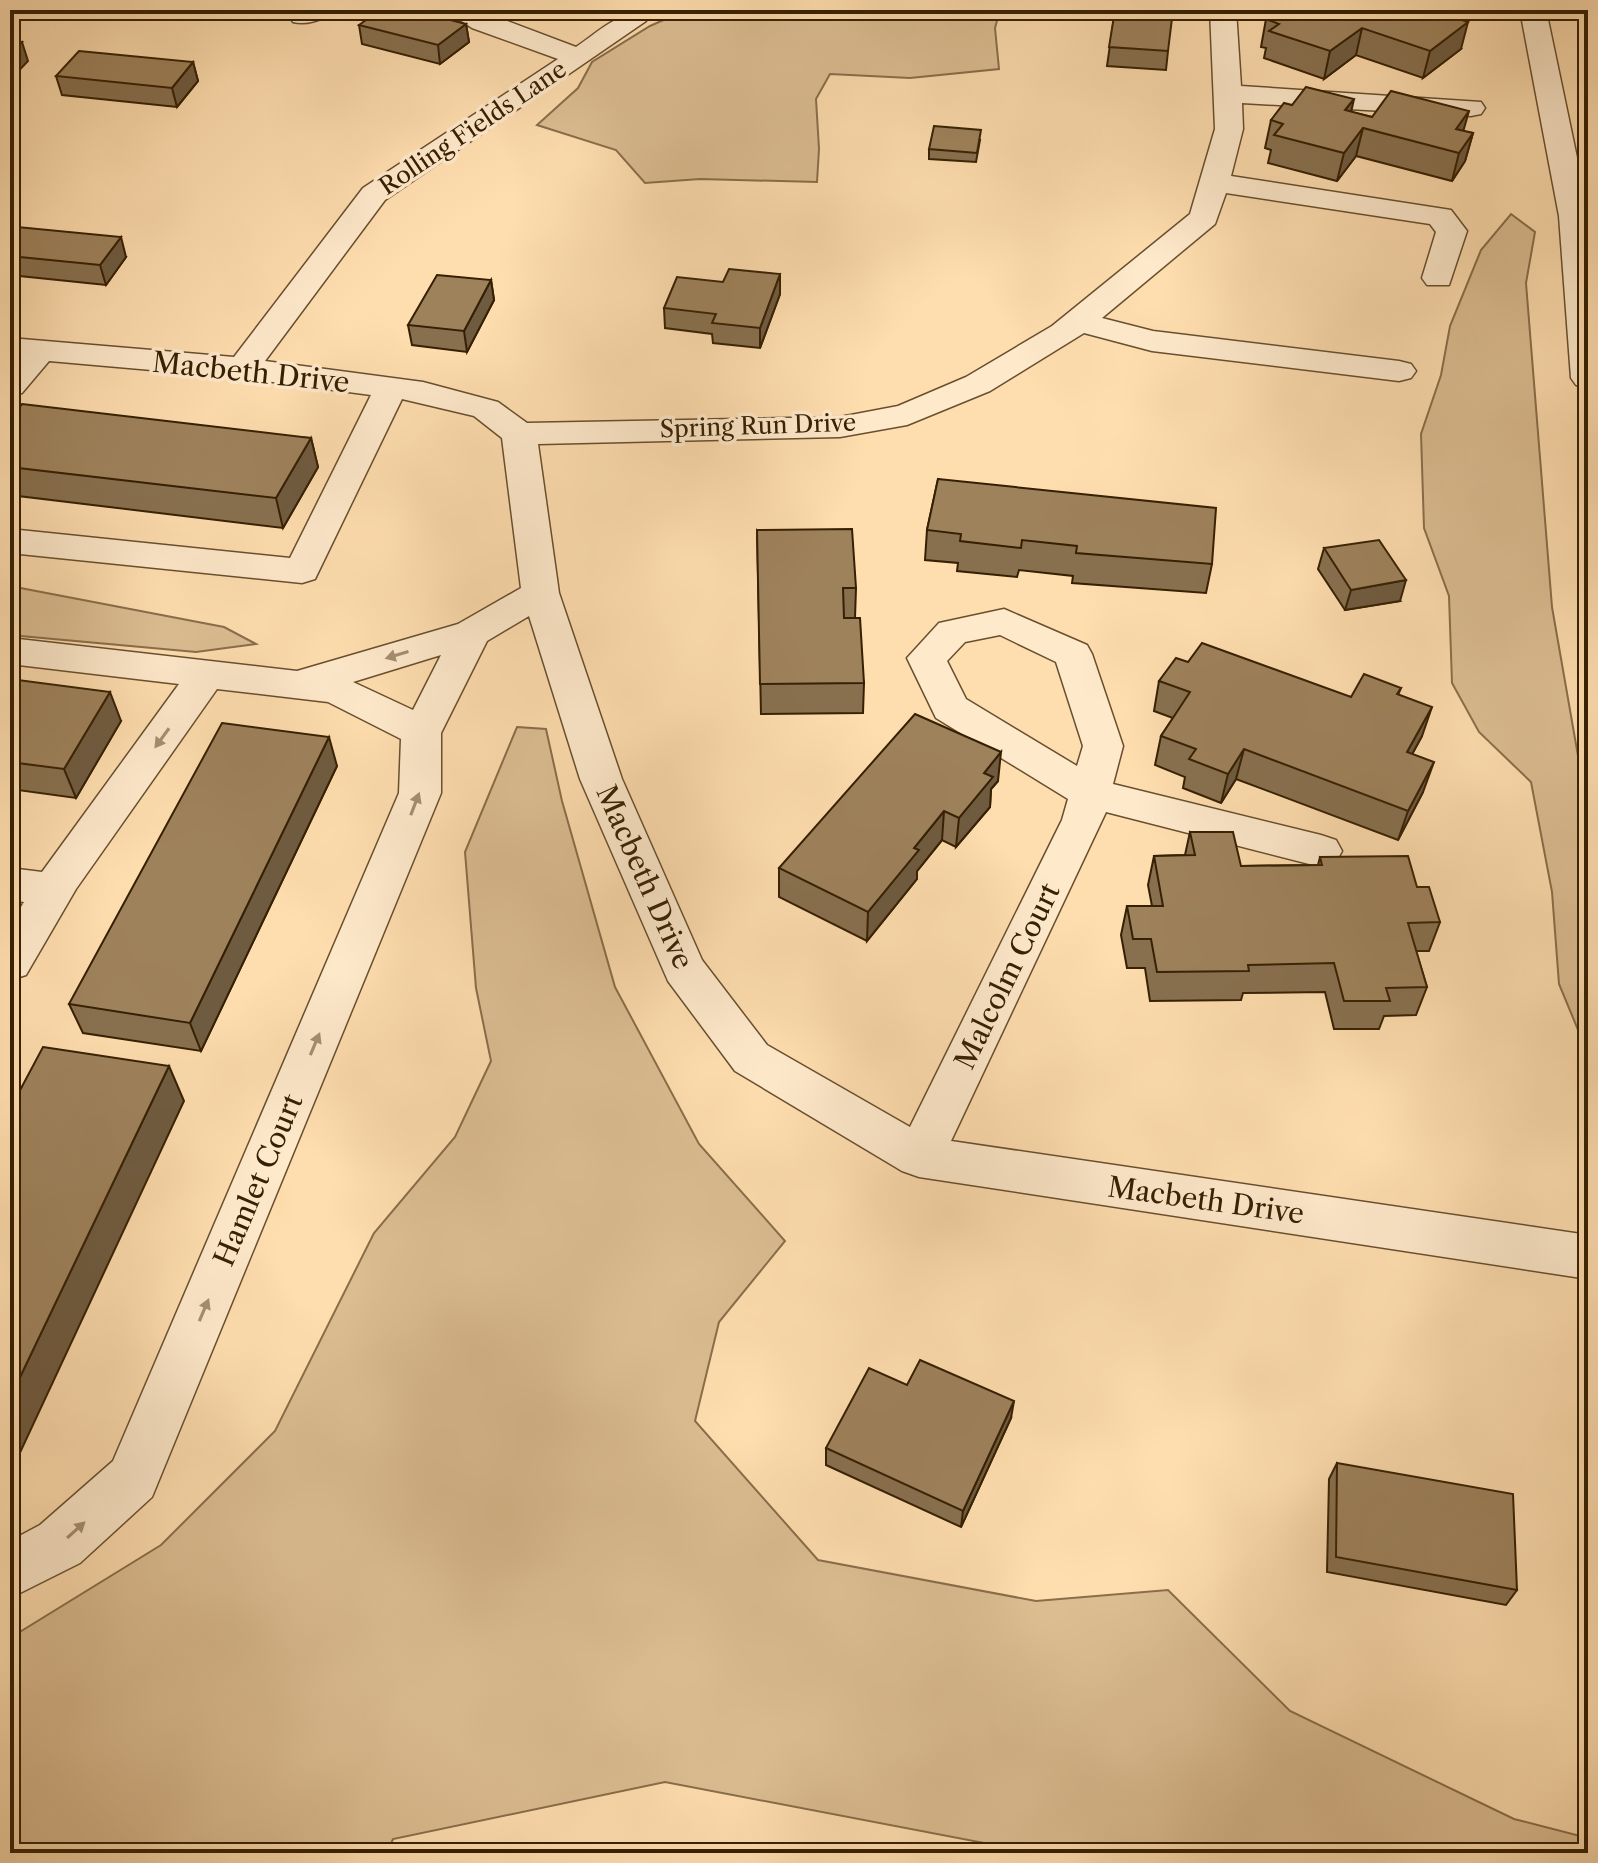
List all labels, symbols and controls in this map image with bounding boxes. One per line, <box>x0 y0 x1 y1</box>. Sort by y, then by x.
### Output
street label: Rolling Fields Lane <box>374 54 572 201</box>
street label: Macbeth Drive <box>151 345 351 399</box>
street label: Spring Run Drive <box>659 408 857 443</box>
one-way arrow <box>385 649 409 662</box>
one-way arrow <box>154 727 170 748</box>
street label: Macbeth Drive <box>589 780 701 974</box>
one-way arrow <box>409 792 422 816</box>
street label: Malcolm Court <box>947 877 1067 1074</box>
one-way arrow <box>308 1032 321 1056</box>
street label: Hamlet Court <box>206 1089 310 1271</box>
street label: Macbeth Drive <box>1106 1169 1306 1231</box>
one-way arrow <box>198 1298 211 1322</box>
one-way arrow <box>65 1522 85 1539</box>

